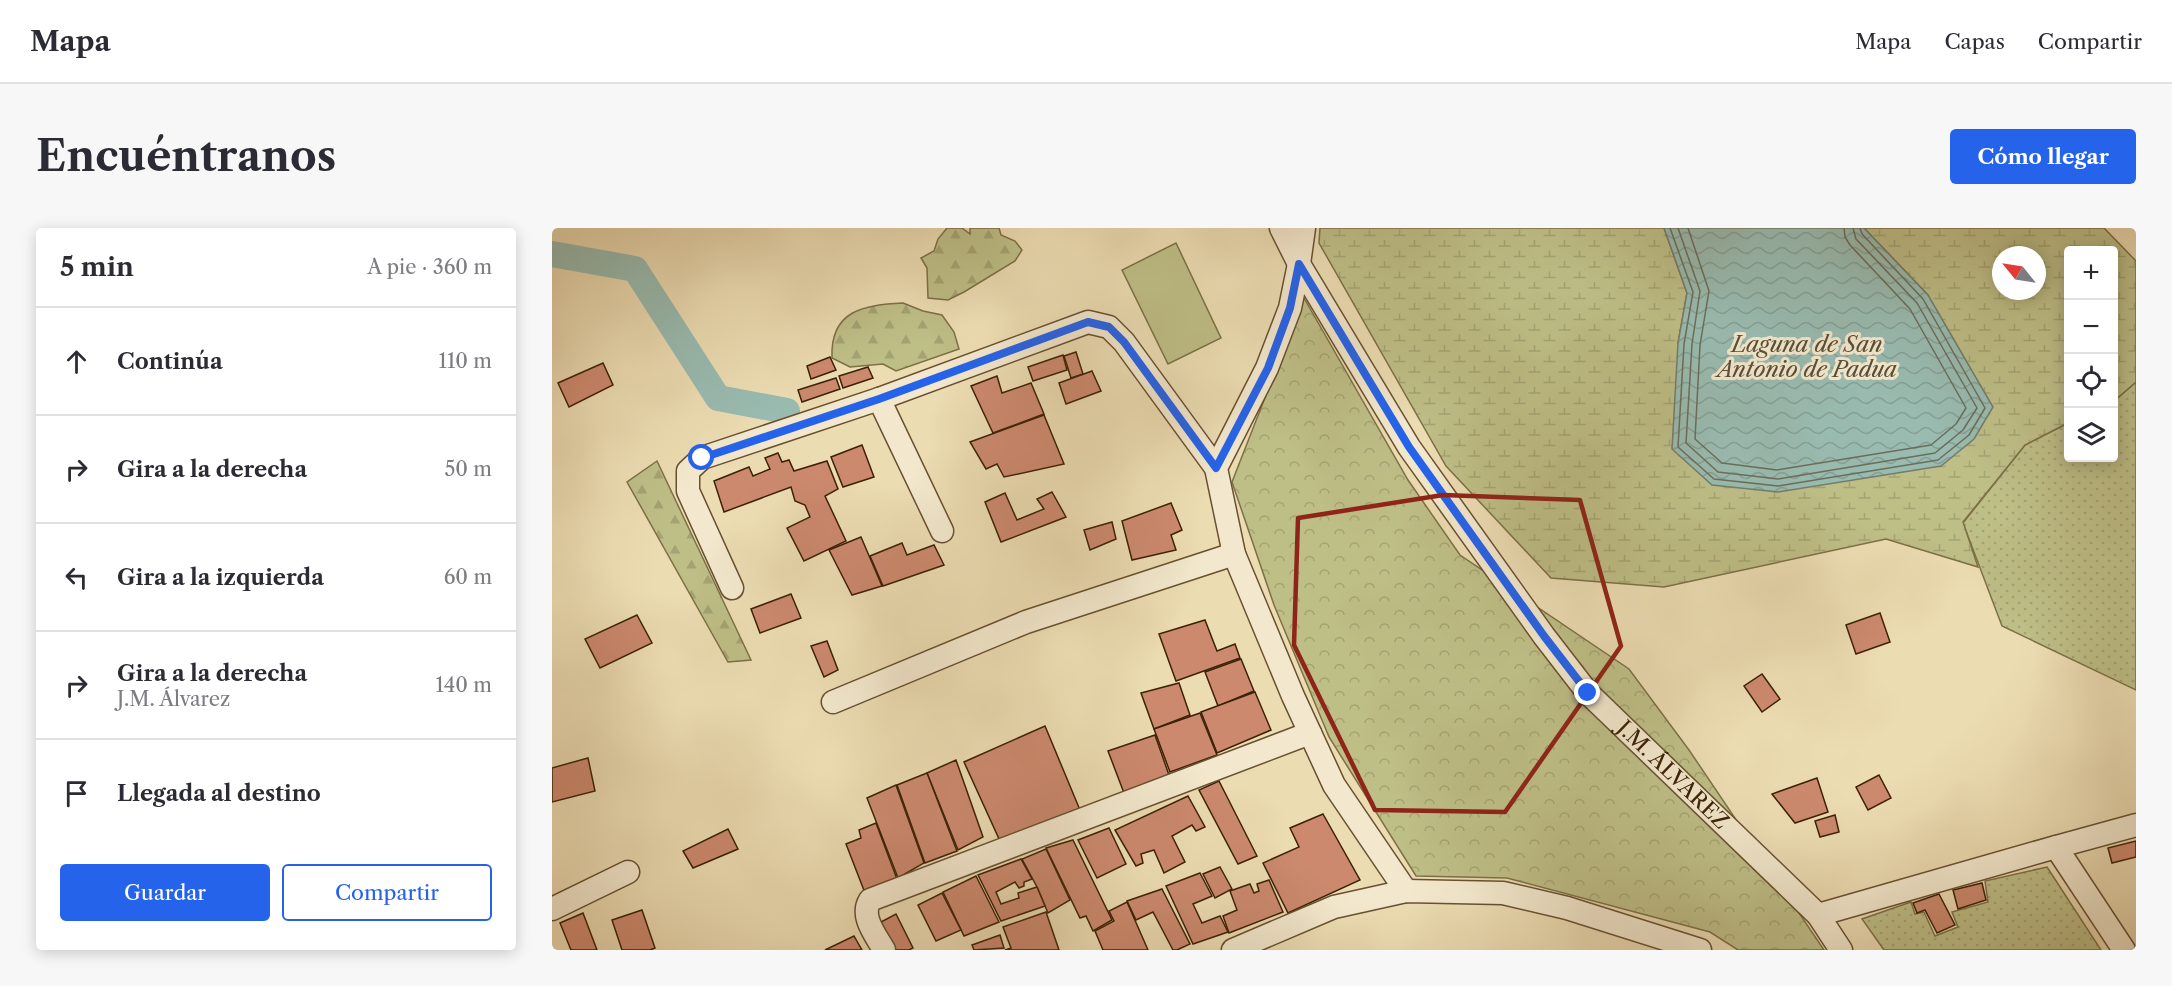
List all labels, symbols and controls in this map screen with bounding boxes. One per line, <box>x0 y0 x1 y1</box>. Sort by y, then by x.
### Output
text: Mapa <box>30 24 111 58</box>
text: Mapa <box>1855 29 1911 54</box>
text: Capas <box>1944 29 2005 54</box>
text: Compartir <box>2038 29 2142 54</box>
button: Cómo llegar <box>1950 129 2136 184</box>
text: Encuéntranos <box>36 130 336 182</box>
north arrow <box>1992 246 2046 300</box>
map controls <box>2064 246 2118 462</box>
button: + <box>2064 246 2118 300</box>
text: 5 min <box>60 251 134 283</box>
text: A pie · 360 m <box>367 255 492 279</box>
button: − <box>2064 300 2118 354</box>
water label: Laguna de San Antonio de Padua <box>1714 331 1897 383</box>
icon: ahead <box>60 345 93 378</box>
text: Continúa <box>117 348 223 375</box>
text: 110 m <box>439 349 492 373</box>
button: locate <box>2064 354 2118 408</box>
button: layers <box>2064 408 2118 462</box>
route start <box>688 444 714 470</box>
icon: right <box>60 453 93 486</box>
text: Gira a la derecha <box>117 456 307 483</box>
text: 50 m <box>445 457 492 481</box>
icon: left <box>60 561 93 594</box>
text: Gira a la izquierda <box>117 564 324 591</box>
text: 60 m <box>444 565 492 589</box>
text: Gira a la derecha <box>117 660 307 687</box>
icon: right <box>60 669 93 702</box>
text: 140 m <box>435 673 492 697</box>
route end <box>1574 679 1600 705</box>
text: J.M. Álvarez <box>117 687 230 711</box>
street label: J.M. ÁLVAREZ <box>1610 713 1734 834</box>
icon: arrive <box>60 777 93 810</box>
text: Llegada al destino <box>117 780 321 807</box>
button: Guardar <box>60 864 270 921</box>
button: Compartir <box>282 864 492 921</box>

